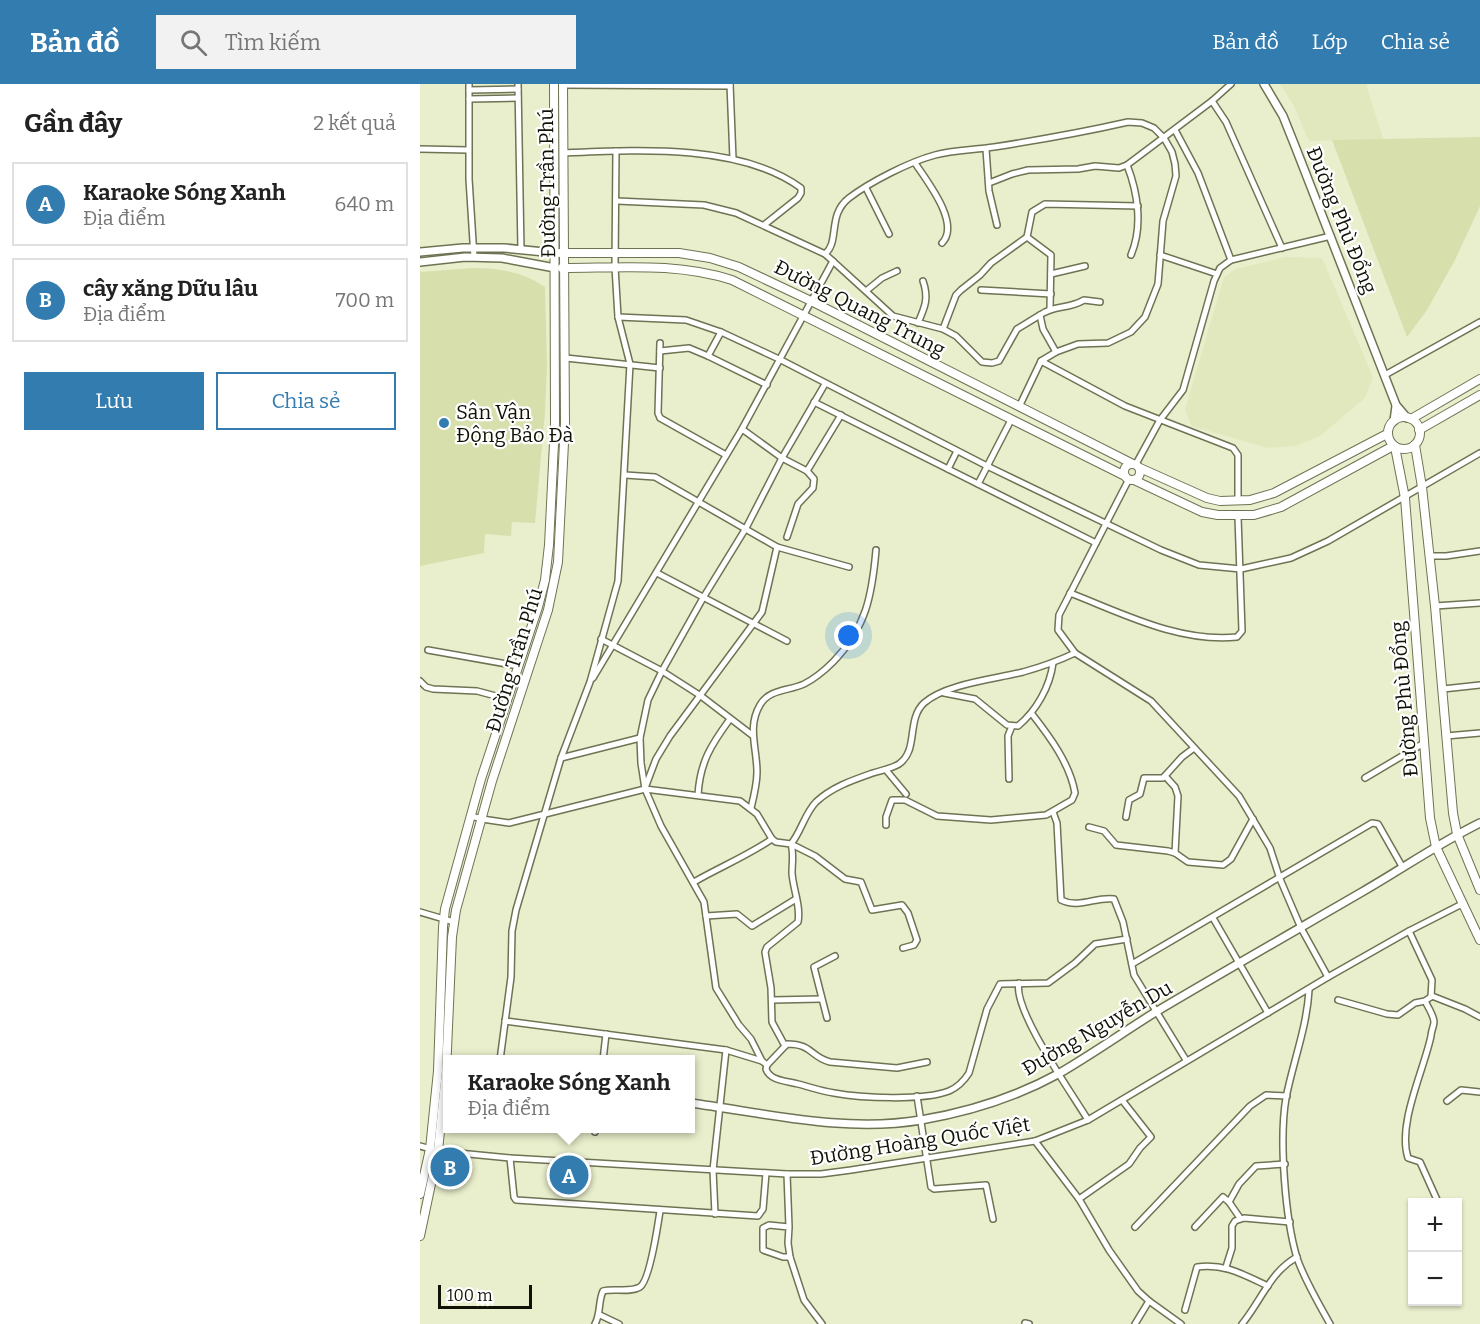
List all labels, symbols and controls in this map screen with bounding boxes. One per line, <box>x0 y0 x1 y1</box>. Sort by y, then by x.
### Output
search box <box>156 15 576 69</box>
text: Bản đồ <box>30 26 120 59</box>
icon: search <box>177 26 210 59</box>
text: Tìm kiếm <box>225 29 321 56</box>
text: Bản đồ <box>1212 29 1279 55</box>
text: Lớp <box>1312 29 1348 55</box>
text: Chia sẻ <box>1381 29 1450 55</box>
text: Gần đây <box>24 108 122 139</box>
street label: Đường Trần Phú <box>534 108 560 258</box>
text: 2 kết quả <box>313 111 396 135</box>
street label: Đường Phù Đổng <box>1302 143 1382 297</box>
text: Karaoke Sóng Xanh <box>83 179 286 206</box>
text: A <box>38 192 53 216</box>
text: 640 m <box>335 192 394 216</box>
text: Địa điểm <box>83 206 166 230</box>
street label: Đường Quang Trung <box>771 255 949 361</box>
text: cây xăng Dữu lâu <box>83 275 258 302</box>
text: B <box>39 288 52 312</box>
text: 700 m <box>336 288 394 312</box>
text: Địa điểm <box>83 302 166 326</box>
button: Lưu <box>24 372 204 430</box>
button: Chia sẻ <box>216 372 396 430</box>
place label: Sân Vận Động Bảo Đà <box>456 400 573 447</box>
marker: Sân Vận Động Bảo Đà <box>437 416 451 430</box>
street label: Đường Trần Phú <box>481 585 547 735</box>
street label: Đường Phù Đổng <box>1385 620 1423 778</box>
your location <box>834 621 863 650</box>
street label: Đường Nguyễn Du <box>1018 975 1176 1081</box>
popup <box>443 1055 695 1133</box>
text: Karaoke Sóng Xanh <box>468 1069 670 1096</box>
text: Địa điểm <box>468 1096 550 1120</box>
street label: Đường Hoàng Quốc Việt <box>808 1112 1032 1170</box>
pin: B <box>430 1144 470 1190</box>
pin: A <box>550 1152 588 1198</box>
map controls <box>1408 1198 1462 1306</box>
button: + <box>1408 1198 1462 1252</box>
button: − <box>1408 1252 1462 1306</box>
scale bar <box>438 1282 532 1310</box>
text: 100 m <box>447 1286 492 1305</box>

